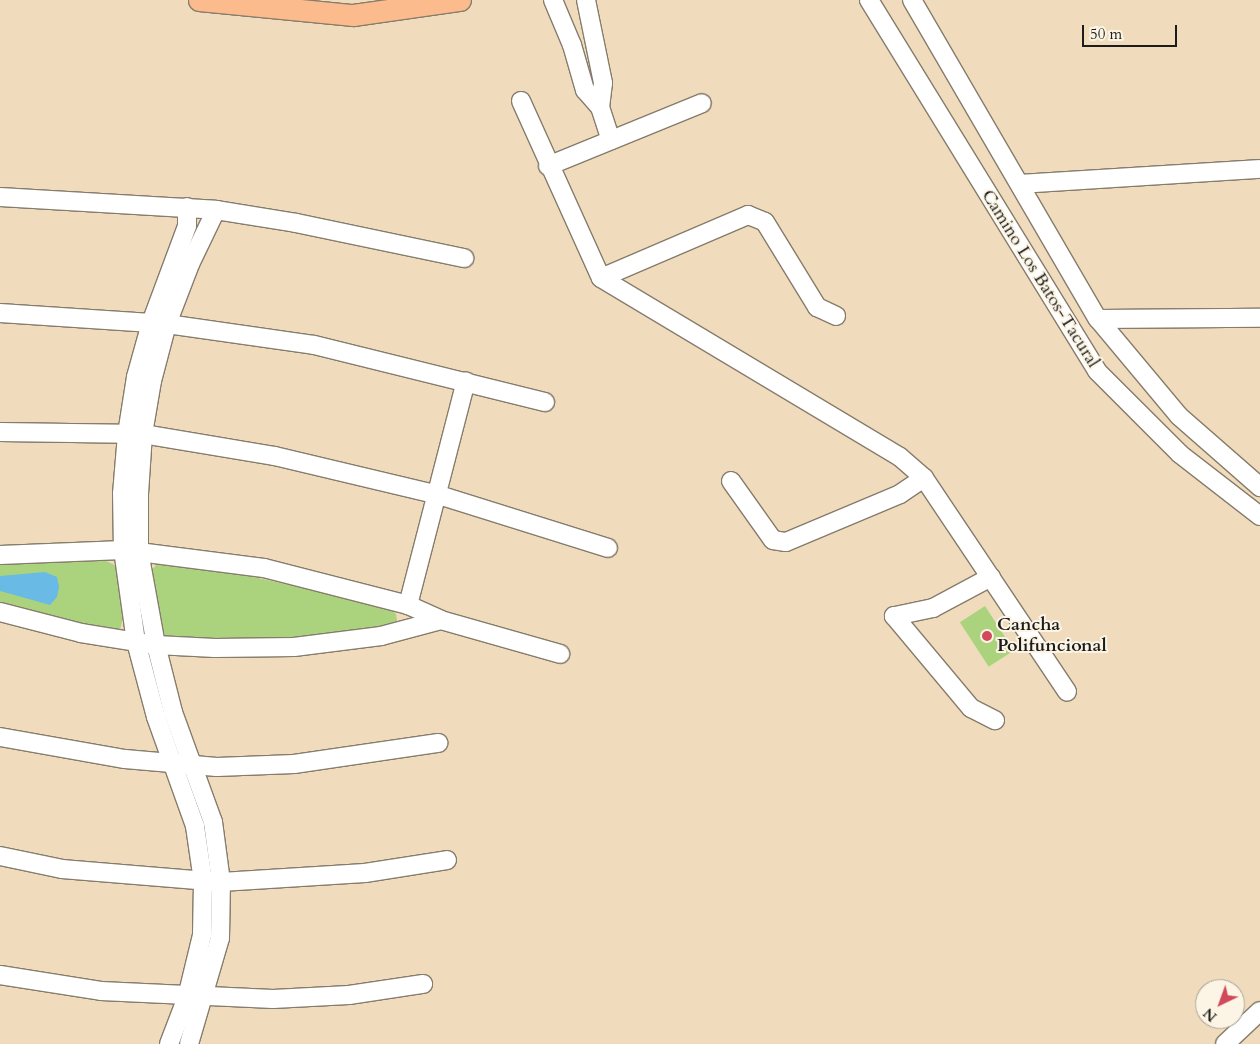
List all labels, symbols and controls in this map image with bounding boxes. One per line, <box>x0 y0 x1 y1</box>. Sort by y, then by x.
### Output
scale bar <box>1085 15 1180 47</box>
text: 50 m <box>1090 24 1122 44</box>
street label: Camino Los Batos-Tacural <box>976 186 1104 372</box>
place label: Cancha Polifuncional <box>997 615 1107 658</box>
marker: Cancha Polifuncional <box>981 630 993 642</box>
north arrow <box>1195 979 1245 1029</box>
text: N <box>1199 1004 1221 1026</box>

